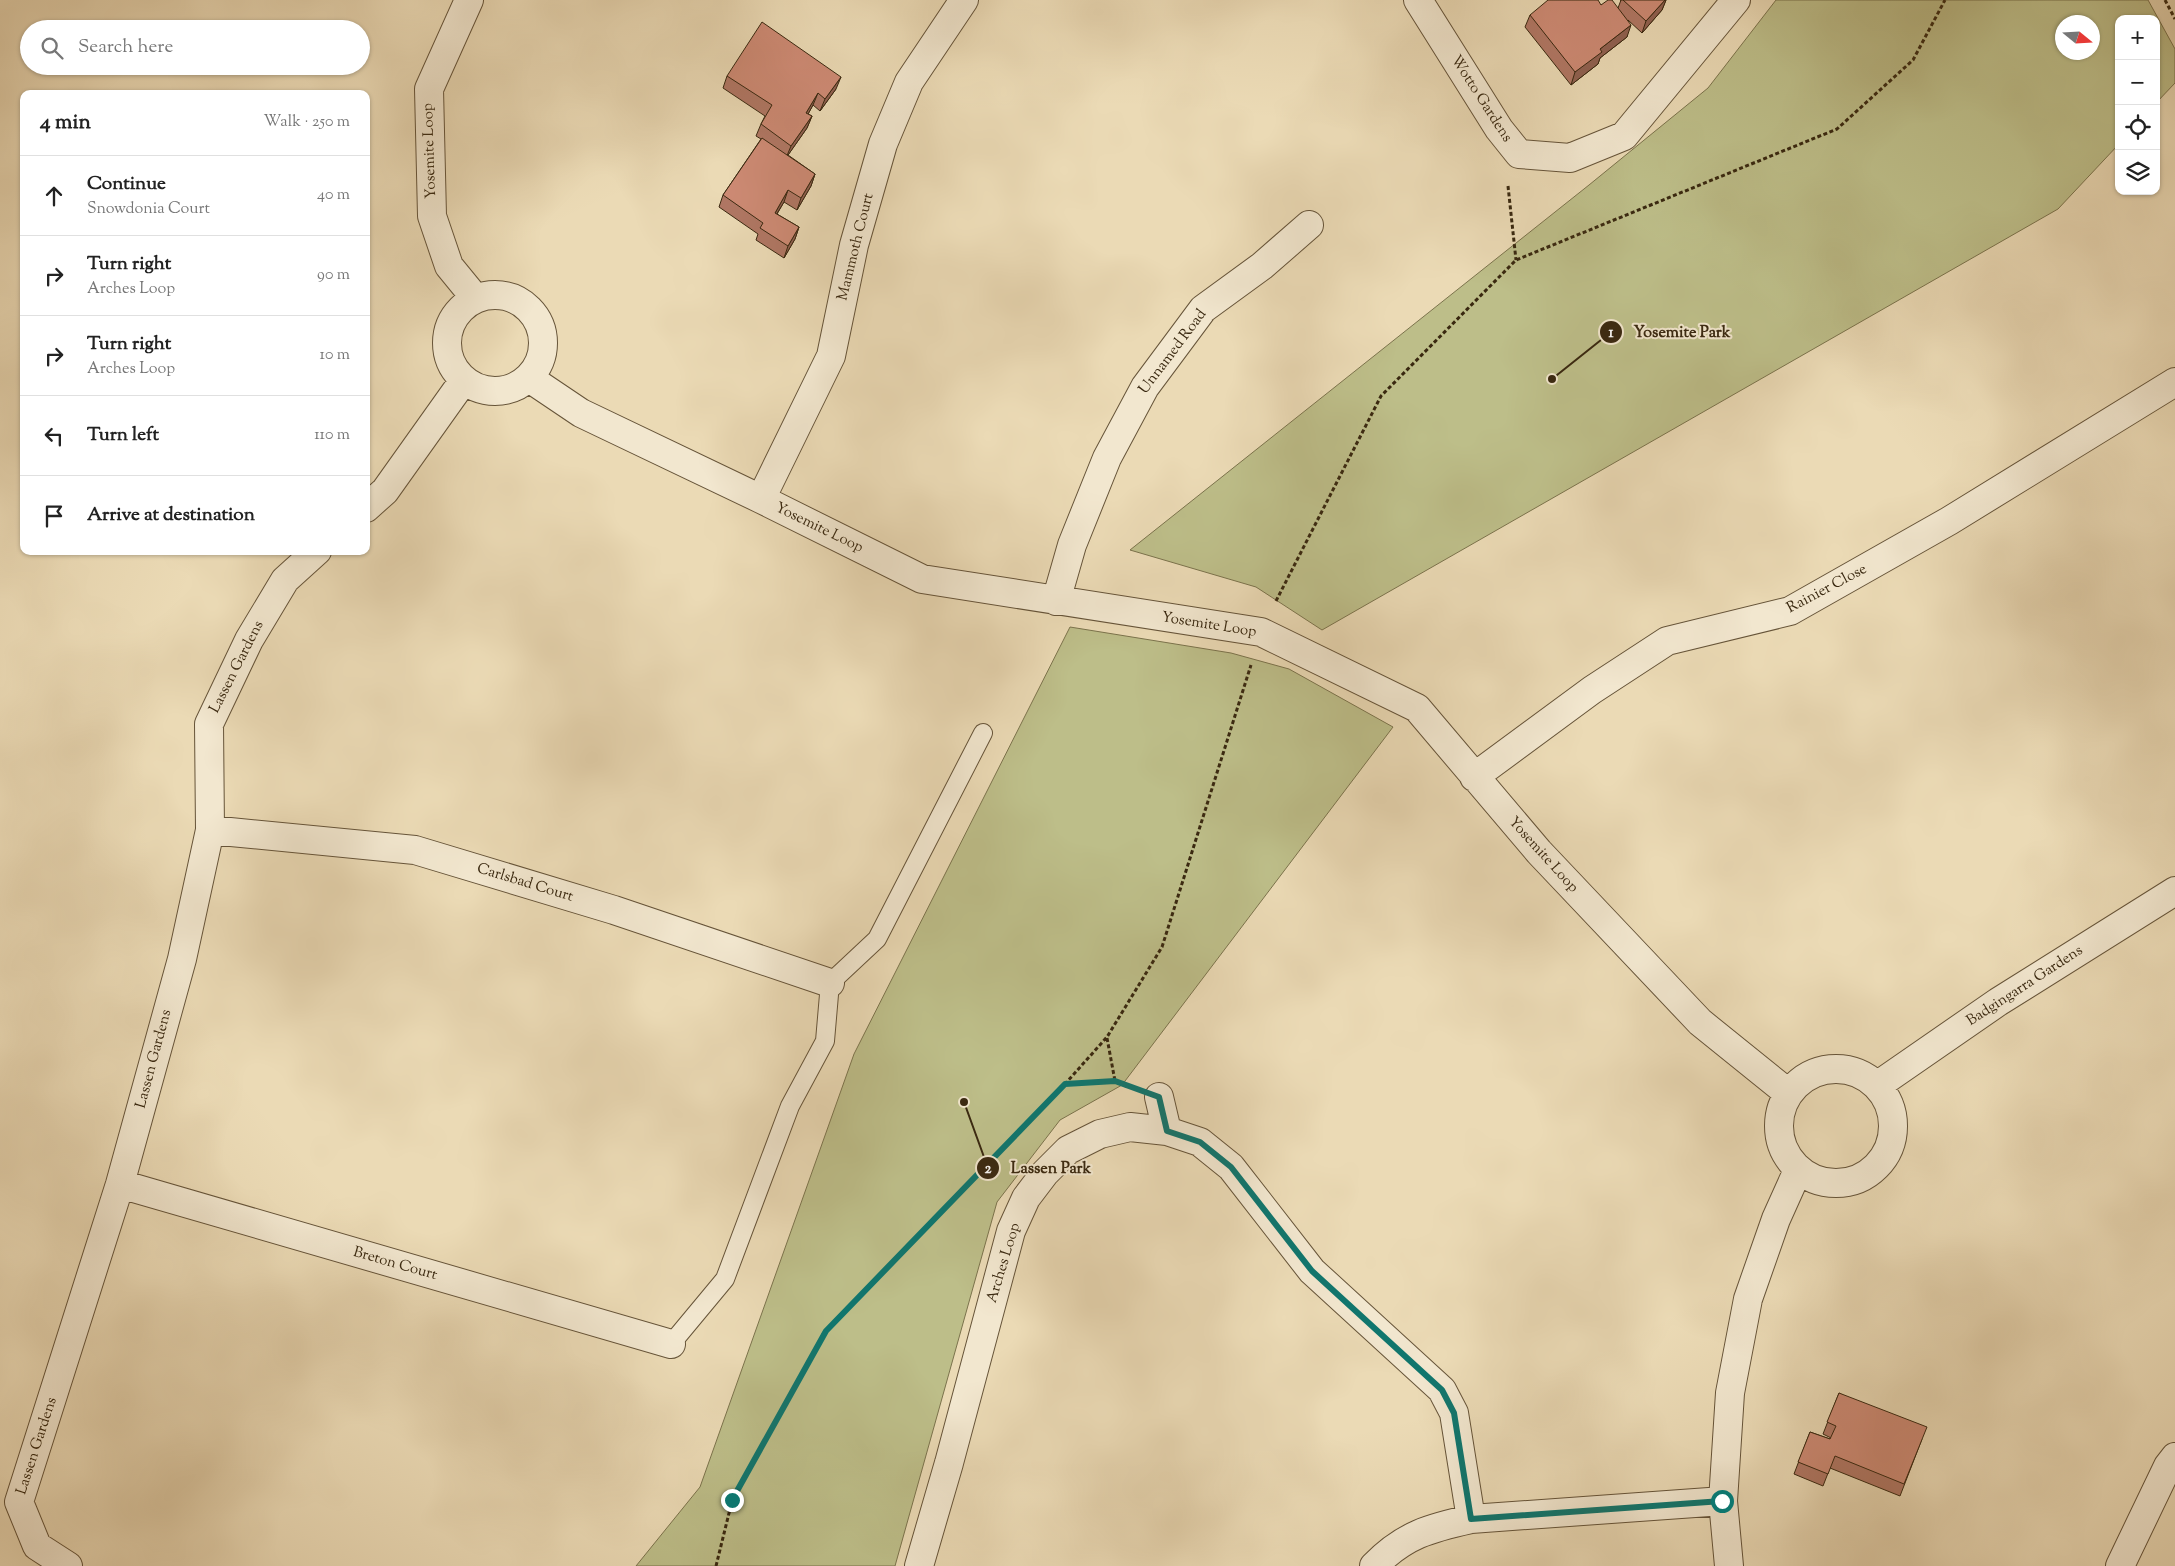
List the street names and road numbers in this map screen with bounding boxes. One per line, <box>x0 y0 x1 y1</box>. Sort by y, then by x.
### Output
street label: Wotto Gardens <box>1445 51 1517 147</box>
street label: Yosemite Loop <box>418 103 442 199</box>
street label: Mammoth Court <box>833 191 879 303</box>
street label: Unnamed Road <box>1134 305 1212 399</box>
street label: Yosemite Loop <box>771 498 867 558</box>
street label: Rainier Close <box>1783 559 1871 619</box>
street label: Yosemite Loop <box>1160 607 1258 643</box>
street label: Lassen Gardens <box>205 617 269 717</box>
street label: Yosemite Loop <box>1503 812 1583 898</box>
street label: Carlsbad Court <box>474 858 576 908</box>
street label: Badgingarra Gardens <box>1963 940 2087 1032</box>
street label: Lassen Gardens <box>131 1007 177 1111</box>
street label: Arches Loop <box>982 1220 1026 1306</box>
street label: Breton Court <box>350 1242 440 1286</box>
street label: Lassen Gardens <box>11 1394 63 1498</box>

